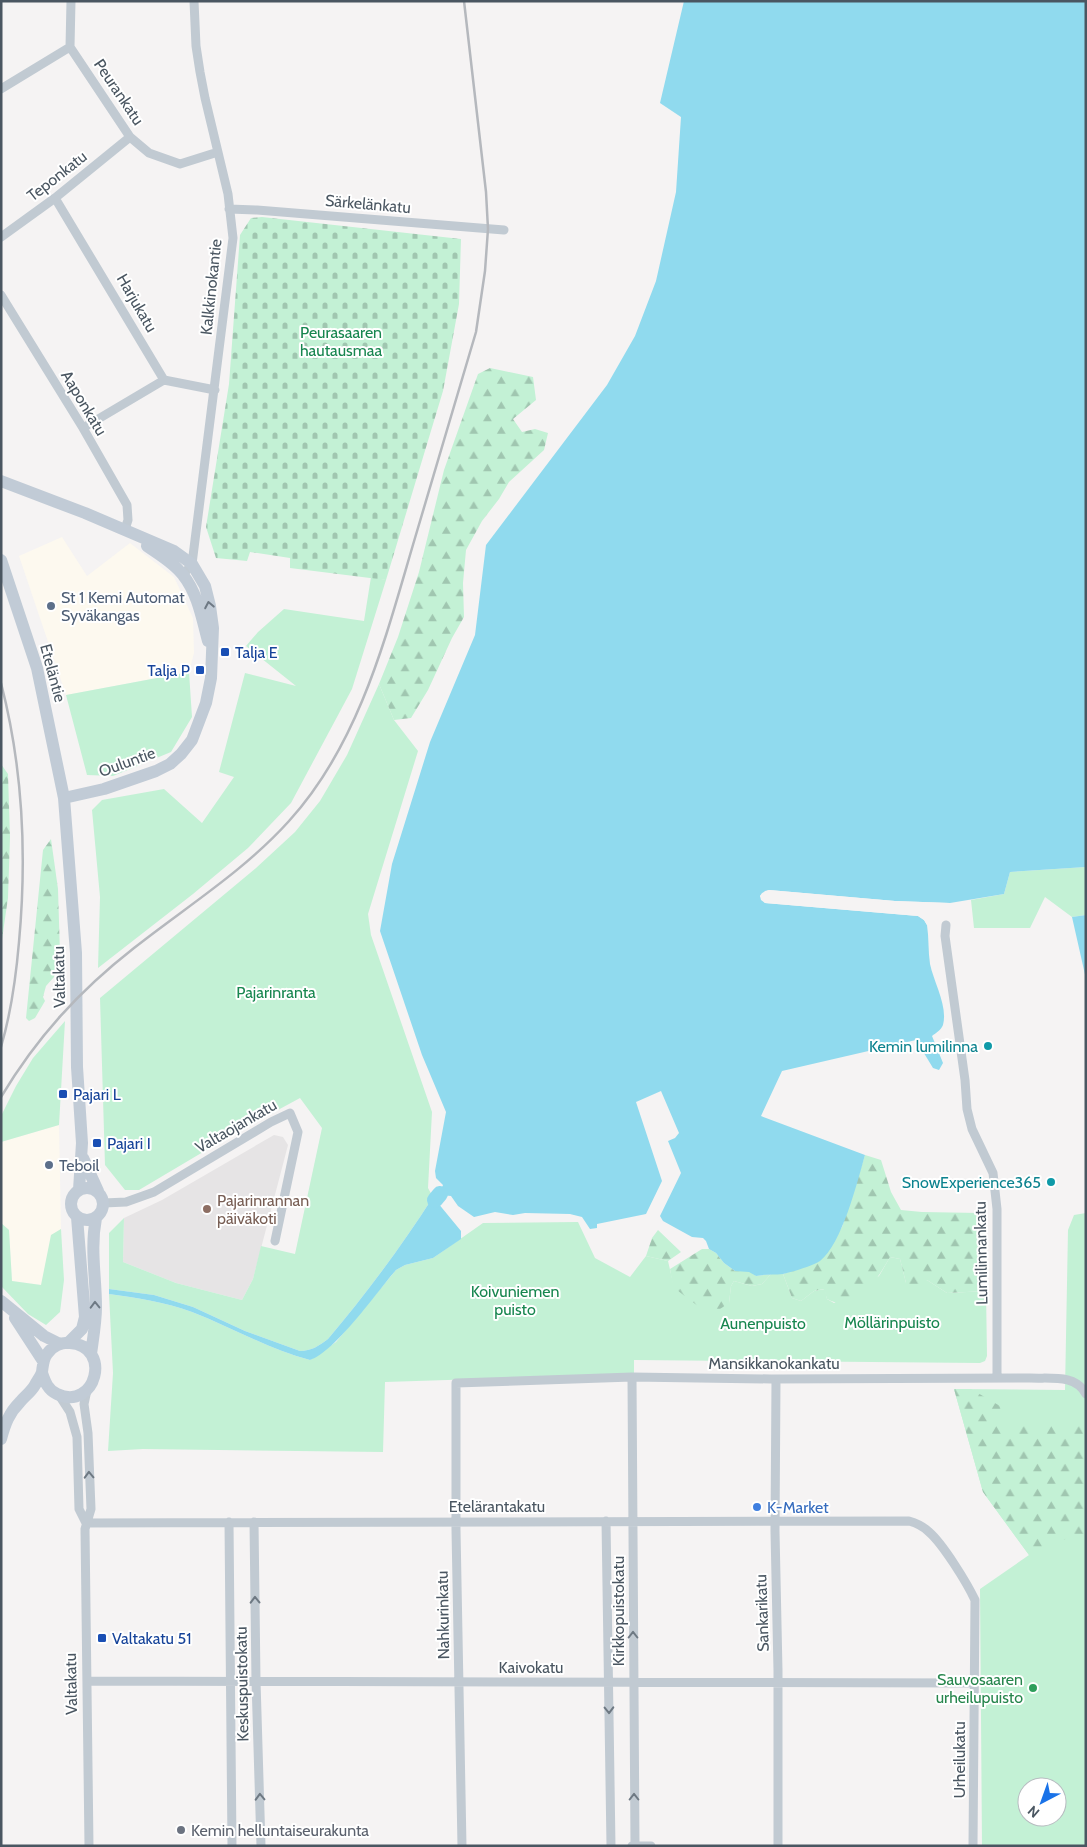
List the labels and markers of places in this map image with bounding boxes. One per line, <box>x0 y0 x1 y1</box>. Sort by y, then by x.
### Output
place label: St 1 Kemi Automat Syväkangas <box>61 588 185 625</box>
marker: St 1 Kemi Automat Syväkangas <box>45 600 57 612</box>
place label: Talja E <box>235 643 278 662</box>
marker: Talja E <box>219 646 231 658</box>
place label: Talja P <box>147 661 190 680</box>
marker: Talja P <box>194 664 206 676</box>
place label: Kemin lumilinna <box>869 1037 978 1056</box>
marker: Kemin lumilinna <box>982 1040 994 1052</box>
place label: Pajari L <box>73 1085 121 1104</box>
marker: Pajari L <box>57 1088 69 1100</box>
place label: Pajari I <box>107 1134 151 1153</box>
marker: Pajari I <box>91 1137 103 1149</box>
place label: Teboil <box>59 1156 100 1175</box>
marker: Teboil <box>43 1159 55 1171</box>
place label: SnowExperience365 <box>902 1173 1041 1192</box>
marker: SnowExperience365 <box>1045 1176 1057 1188</box>
place label: Pajarinrannan päiväkoti <box>217 1191 309 1228</box>
marker: Pajarinrannan päiväkoti <box>201 1203 213 1215</box>
place label: K-Market <box>767 1498 829 1517</box>
marker: K-Market <box>751 1501 763 1513</box>
place label: Valtakatu 51 <box>112 1629 191 1648</box>
marker: Valtakatu 51 <box>96 1632 108 1644</box>
place label: Sauvosaaren urheilupuisto <box>936 1670 1023 1707</box>
marker: Sauvosaaren urheilupuisto <box>1027 1682 1039 1694</box>
place label: Kemin helluntaiseurakunta <box>191 1821 369 1840</box>
marker: Kemin helluntaiseurakunta <box>175 1824 187 1836</box>

